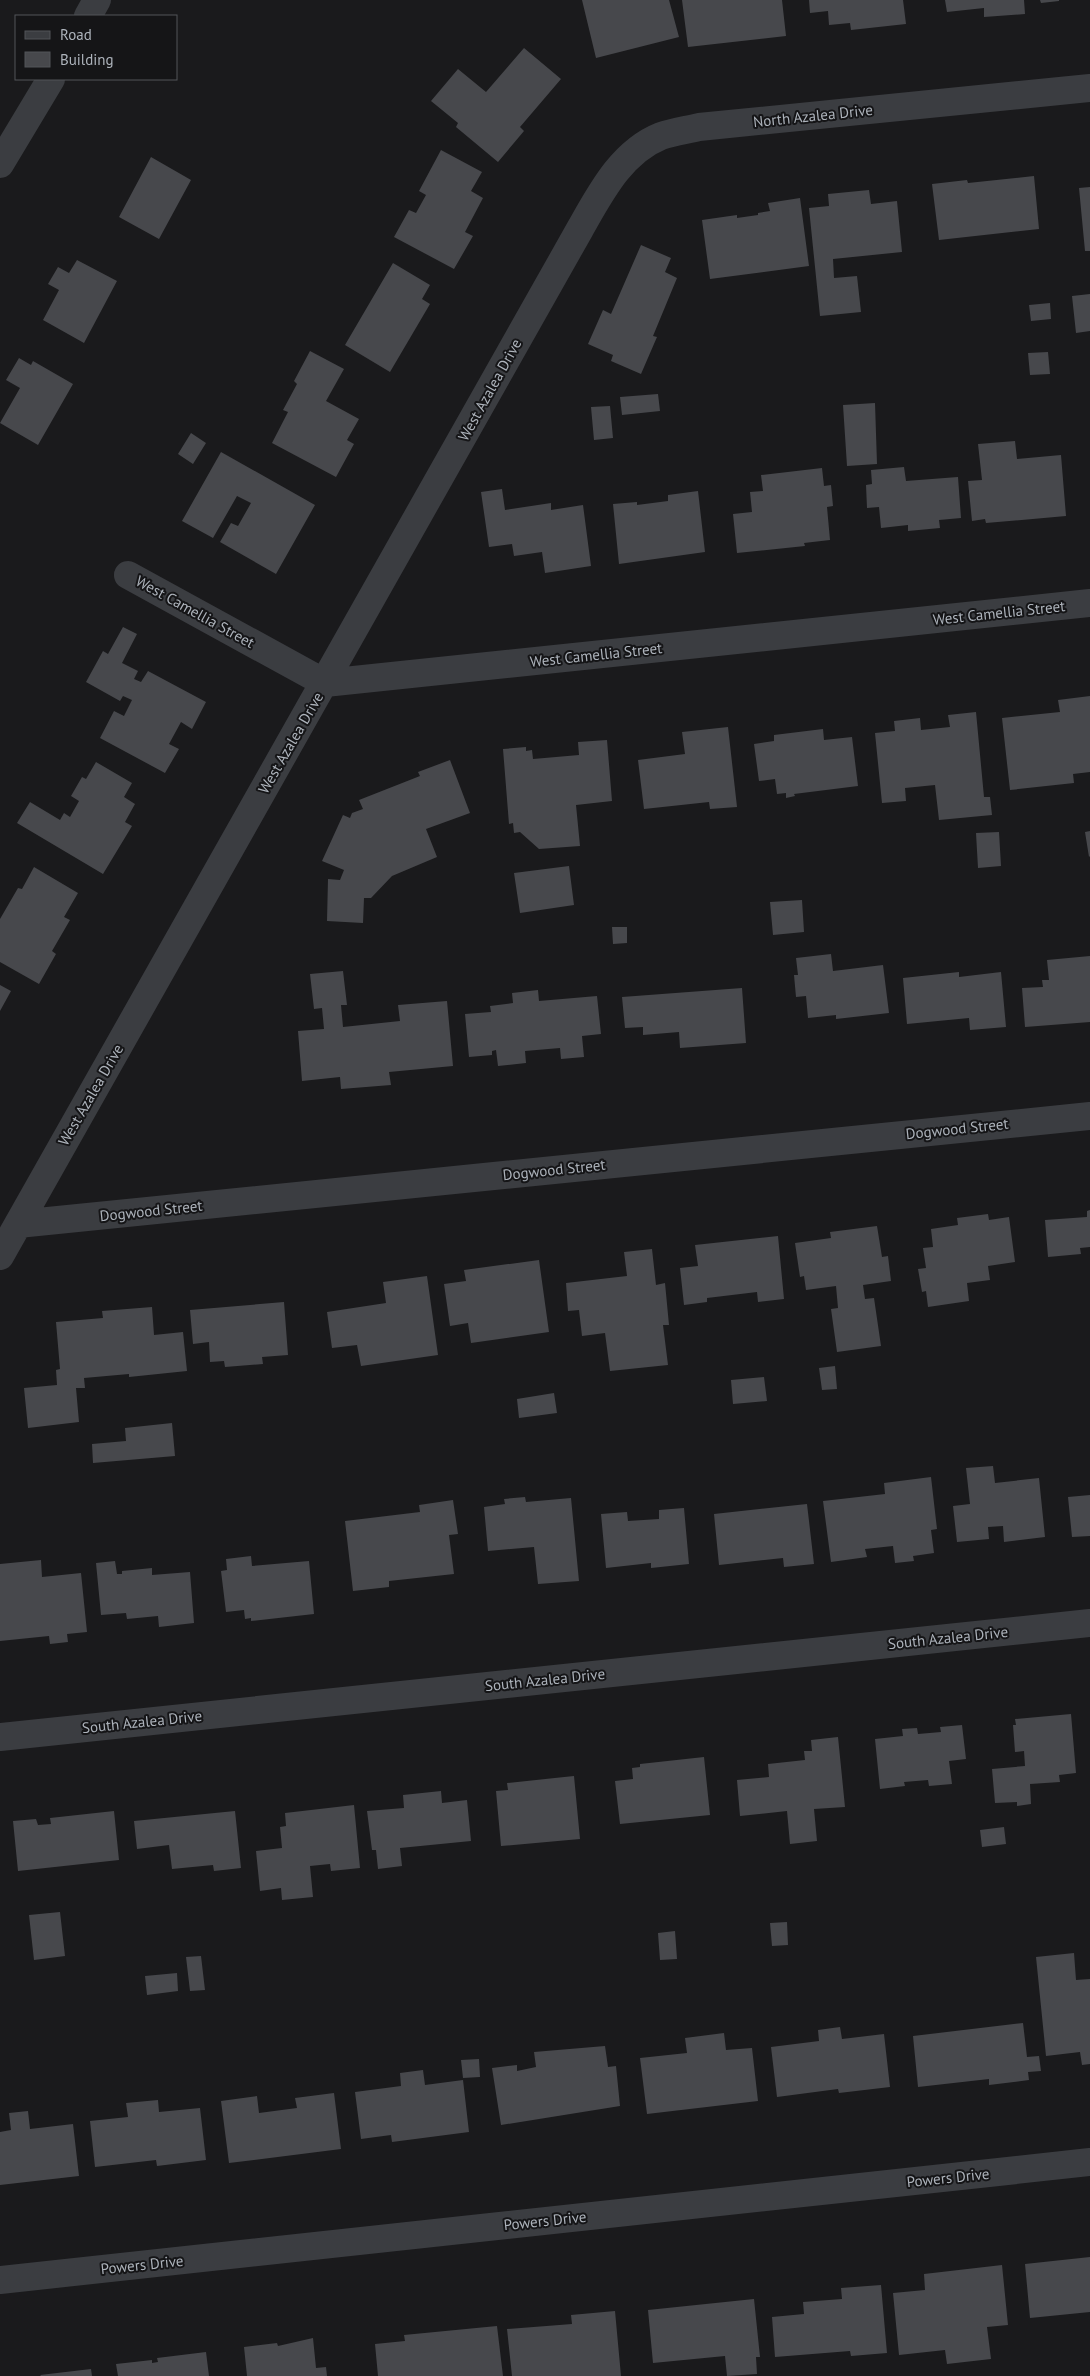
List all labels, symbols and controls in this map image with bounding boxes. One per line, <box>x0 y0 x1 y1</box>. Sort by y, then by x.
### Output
legend <box>15 15 178 80</box>
text: Road <box>60 25 92 44</box>
text: Building <box>60 50 114 69</box>
street label: North Azalea Drive <box>752 100 874 131</box>
street label: West Azalea Drive <box>454 335 526 444</box>
street label: West Camellia Street <box>133 571 258 652</box>
street label: West Camellia Street <box>932 596 1066 629</box>
street label: West Camellia Street <box>529 638 663 671</box>
street label: West Azalea Drive <box>254 689 327 797</box>
street label: West Azalea Drive <box>54 1041 127 1149</box>
street label: Dogwood Street <box>905 1114 1009 1143</box>
street label: Dogwood Street <box>502 1155 606 1184</box>
street label: Dogwood Street <box>99 1196 203 1225</box>
street label: South Azalea Drive <box>887 1622 1009 1653</box>
street label: South Azalea Drive <box>484 1664 606 1695</box>
street label: South Azalea Drive <box>81 1706 203 1737</box>
street label: Powers Drive <box>906 2164 990 2191</box>
street label: Powers Drive <box>503 2207 587 2234</box>
street label: Powers Drive <box>100 2251 184 2278</box>

